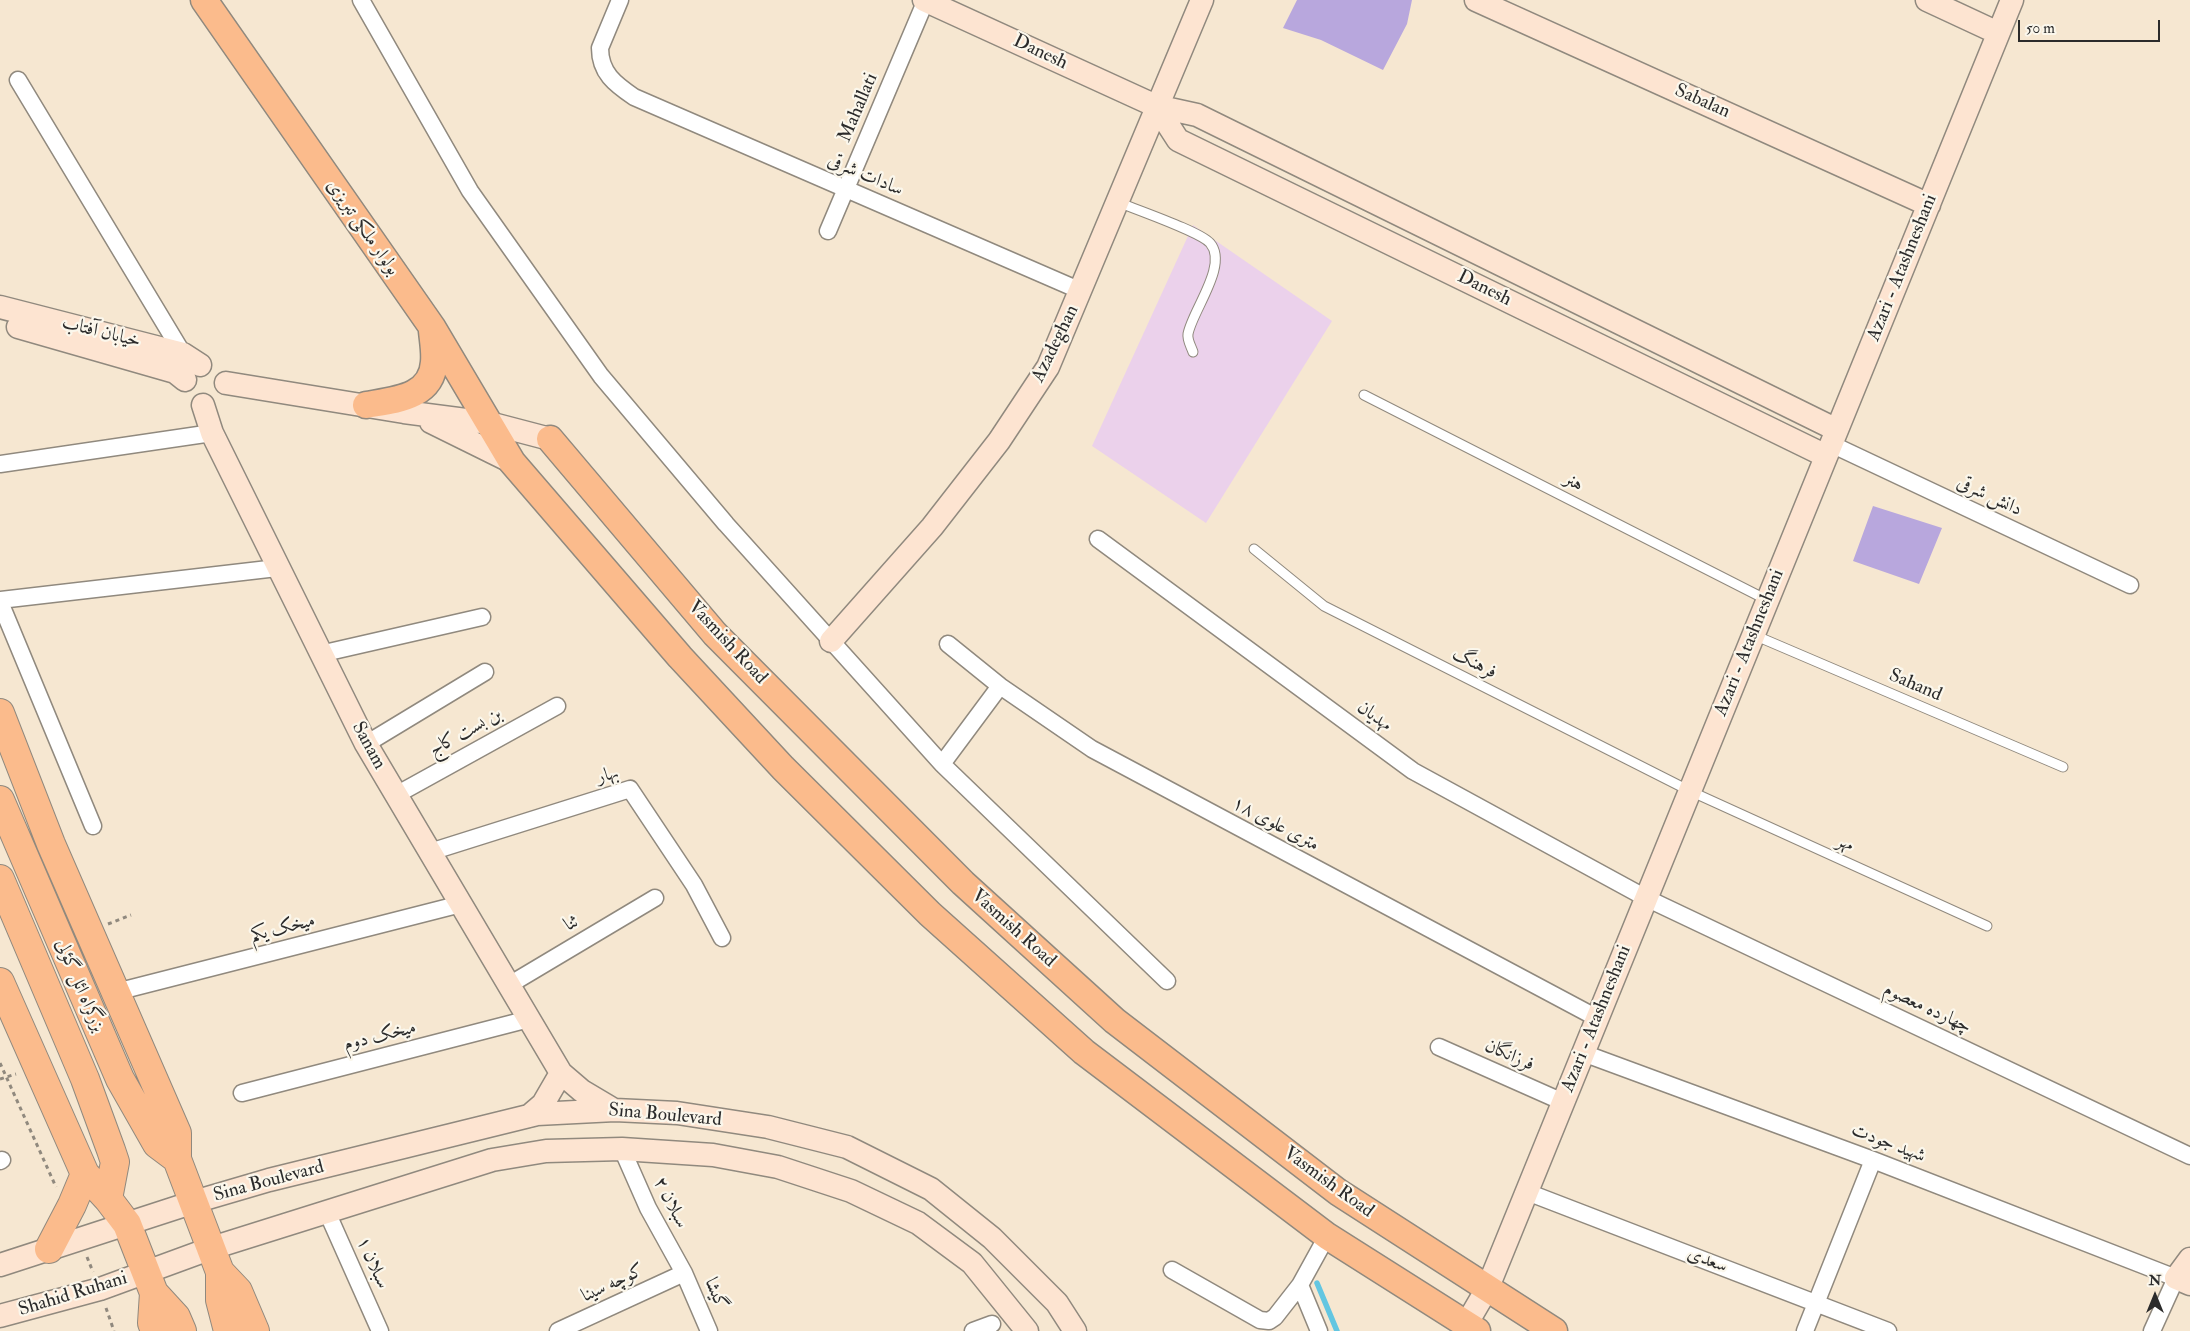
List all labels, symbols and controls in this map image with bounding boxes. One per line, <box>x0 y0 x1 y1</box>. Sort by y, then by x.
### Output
scale bar <box>2020 10 2162 42</box>
text: 50 m <box>2026 19 2055 38</box>
street label: Danesh <box>1009 31 1071 75</box>
street label: Mahallati <box>834 70 884 146</box>
street label: Sabalan <box>1671 80 1733 124</box>
street label: سادات شرقی <box>824 150 906 202</box>
street label: بولوار ملکی تبریزی <box>321 176 403 280</box>
street label: Azari - Atashneshani <box>1863 191 1943 345</box>
street label: Danesh <box>1453 266 1515 312</box>
street label: Azadeghan <box>1027 302 1085 386</box>
street label: خیابان آفتاب <box>59 312 143 354</box>
street label: هنر <box>1559 469 1587 497</box>
street label: دانش شرقی <box>1953 472 2025 522</box>
street label: Azari - Atashneshani <box>1710 566 1790 720</box>
street label: Vasmish Road <box>682 596 772 690</box>
street label: فرهنگ <box>1448 643 1500 685</box>
street label: Sahand <box>1885 665 1945 707</box>
street label: مهدیان <box>1352 697 1396 737</box>
street label: بن بست کاج <box>426 704 506 762</box>
street label: Sanam <box>346 718 390 774</box>
street label: بهار <box>595 762 621 790</box>
street label: ۱۸ متری علوی <box>1228 793 1322 857</box>
street label: مهر <box>1833 830 1857 858</box>
street label: Vasmish Road <box>966 885 1060 973</box>
street label: میخک یکم <box>248 910 318 948</box>
street label: ثنا <box>560 911 584 937</box>
street label: بزرگراه ائل گؤلی <box>49 936 109 1036</box>
street label: Azari - Atashneshani <box>1557 942 1637 1096</box>
street label: چهارده معصوم <box>1879 979 1975 1039</box>
street label: میخک دوم <box>341 1017 419 1057</box>
street label: فرزانگان <box>1481 1035 1537 1077</box>
street label: Sina Boulevard <box>607 1100 723 1132</box>
street label: شهید جودت <box>1848 1119 1928 1169</box>
street label: Vasmish Road <box>1278 1143 1378 1223</box>
street label: Sina Boulevard <box>211 1156 327 1208</box>
street label: سبلان ۲ <box>647 1174 693 1232</box>
street label: سبلان ۱ <box>350 1233 394 1293</box>
street label: سعدی <box>1684 1243 1730 1279</box>
street label: کوچه سینا <box>578 1260 648 1308</box>
street label: Shahid Ruhani <box>16 1268 130 1322</box>
north arrow <box>2130 1271 2180 1321</box>
text: N <box>2149 1272 2161 1289</box>
street label: گیشا <box>698 1275 732 1313</box>

